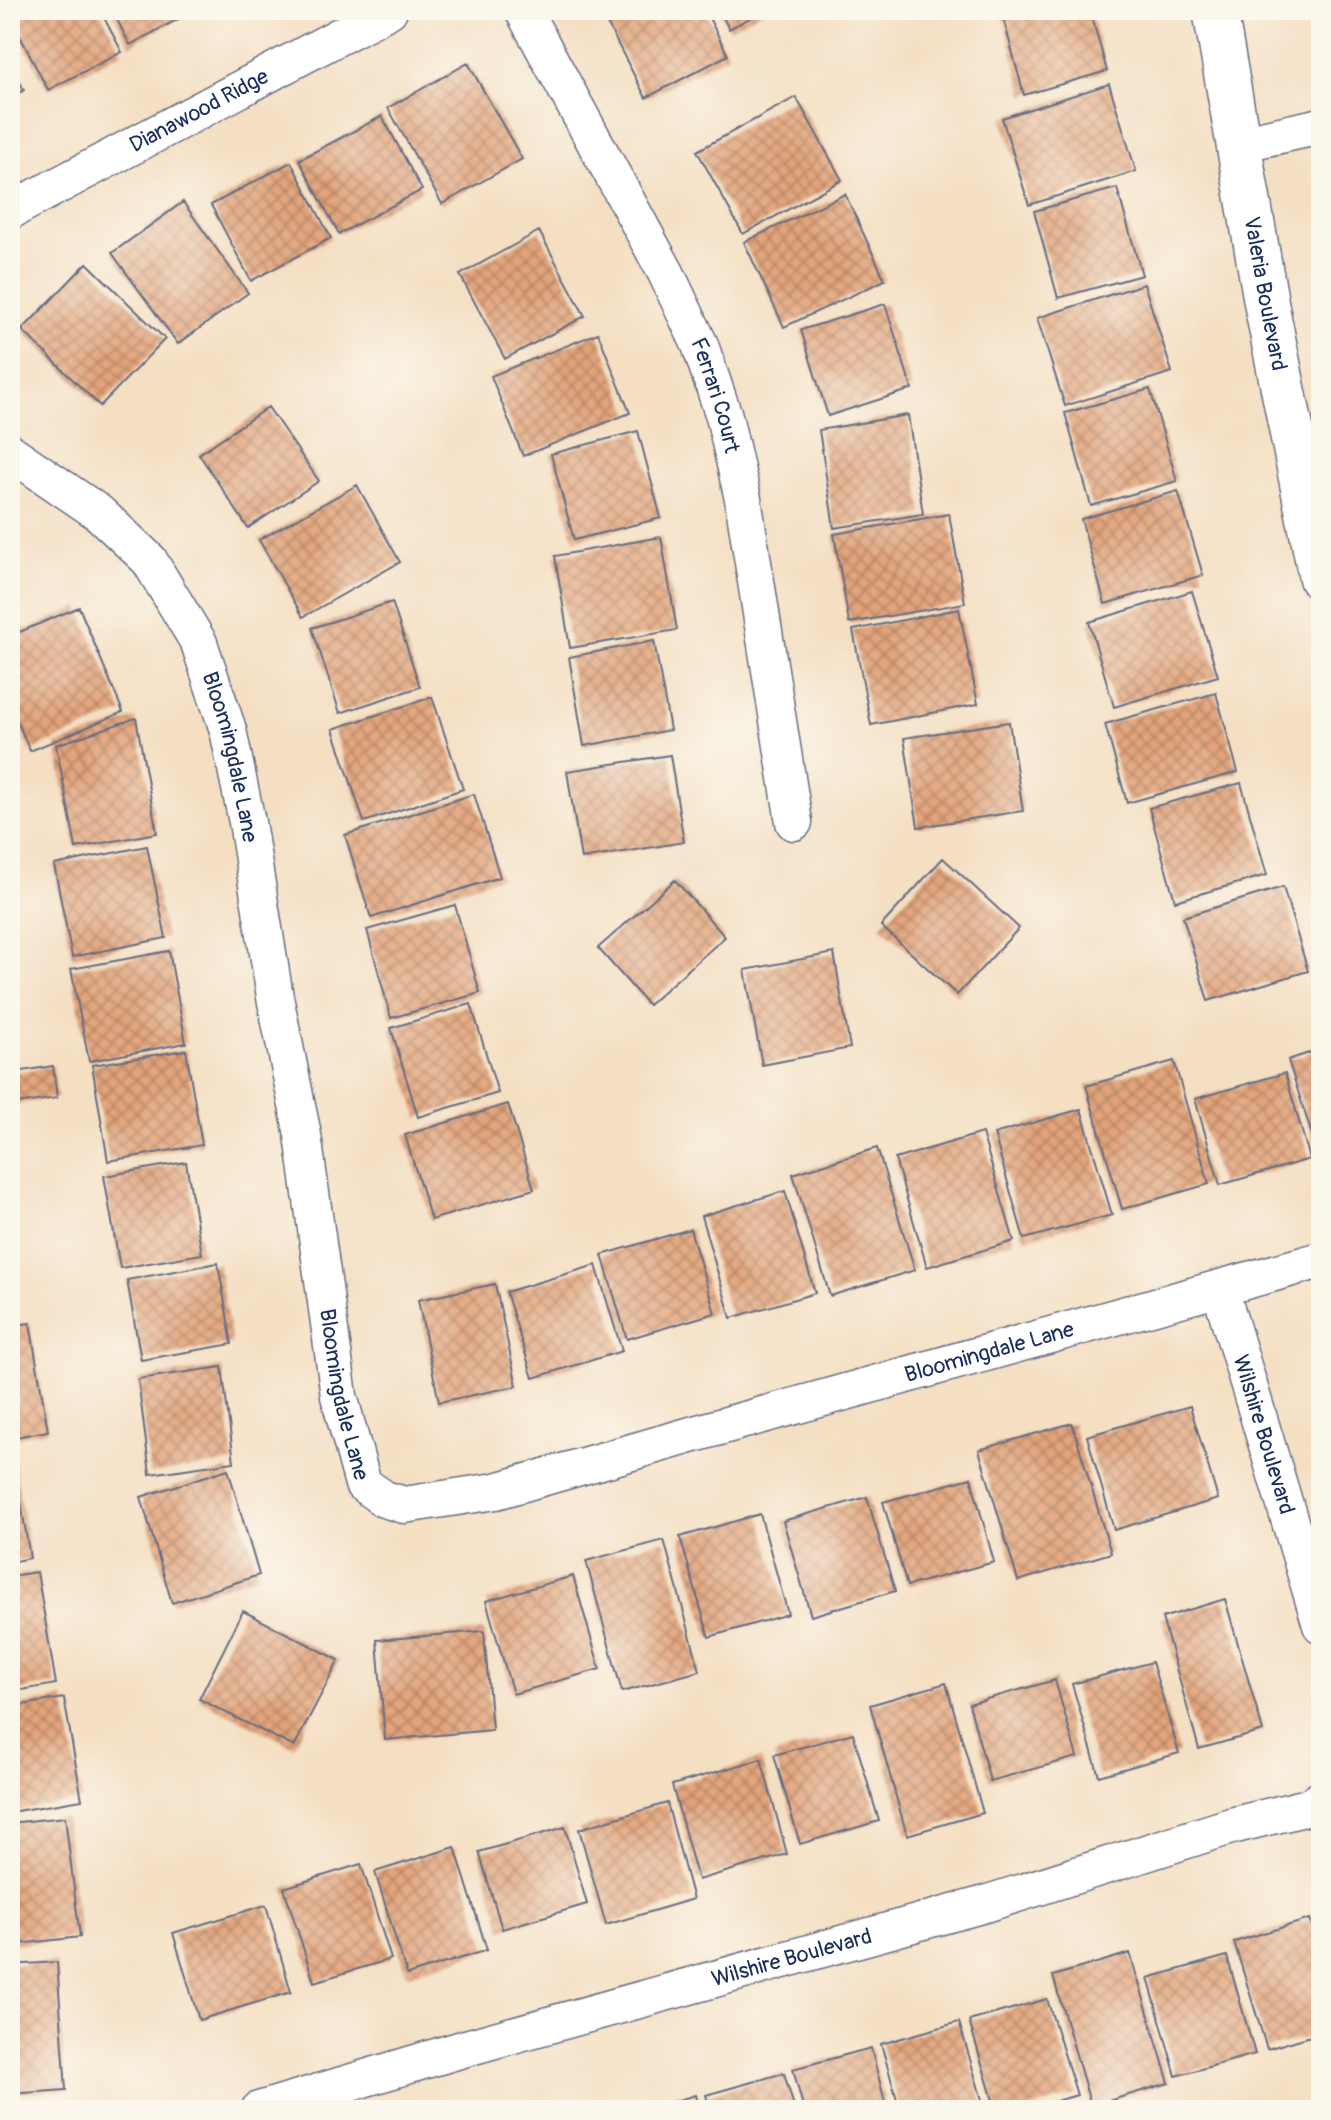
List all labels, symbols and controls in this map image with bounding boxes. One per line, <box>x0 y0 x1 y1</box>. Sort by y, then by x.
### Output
street label: Dianawood Ridge <box>125 62 273 159</box>
street label: Valeria Boulevard <box>1237 214 1293 373</box>
street label: Ferrari Court <box>685 333 746 456</box>
street label: Bloomingdale Lane <box>196 668 264 844</box>
street label: Bloomingdale Lane <box>313 1307 375 1484</box>
street label: Bloomingdale Lane <box>901 1315 1077 1389</box>
street label: Wilshire Boulevard <box>1227 1351 1301 1518</box>
street label: Wilshire Boulevard <box>708 1922 875 1993</box>

